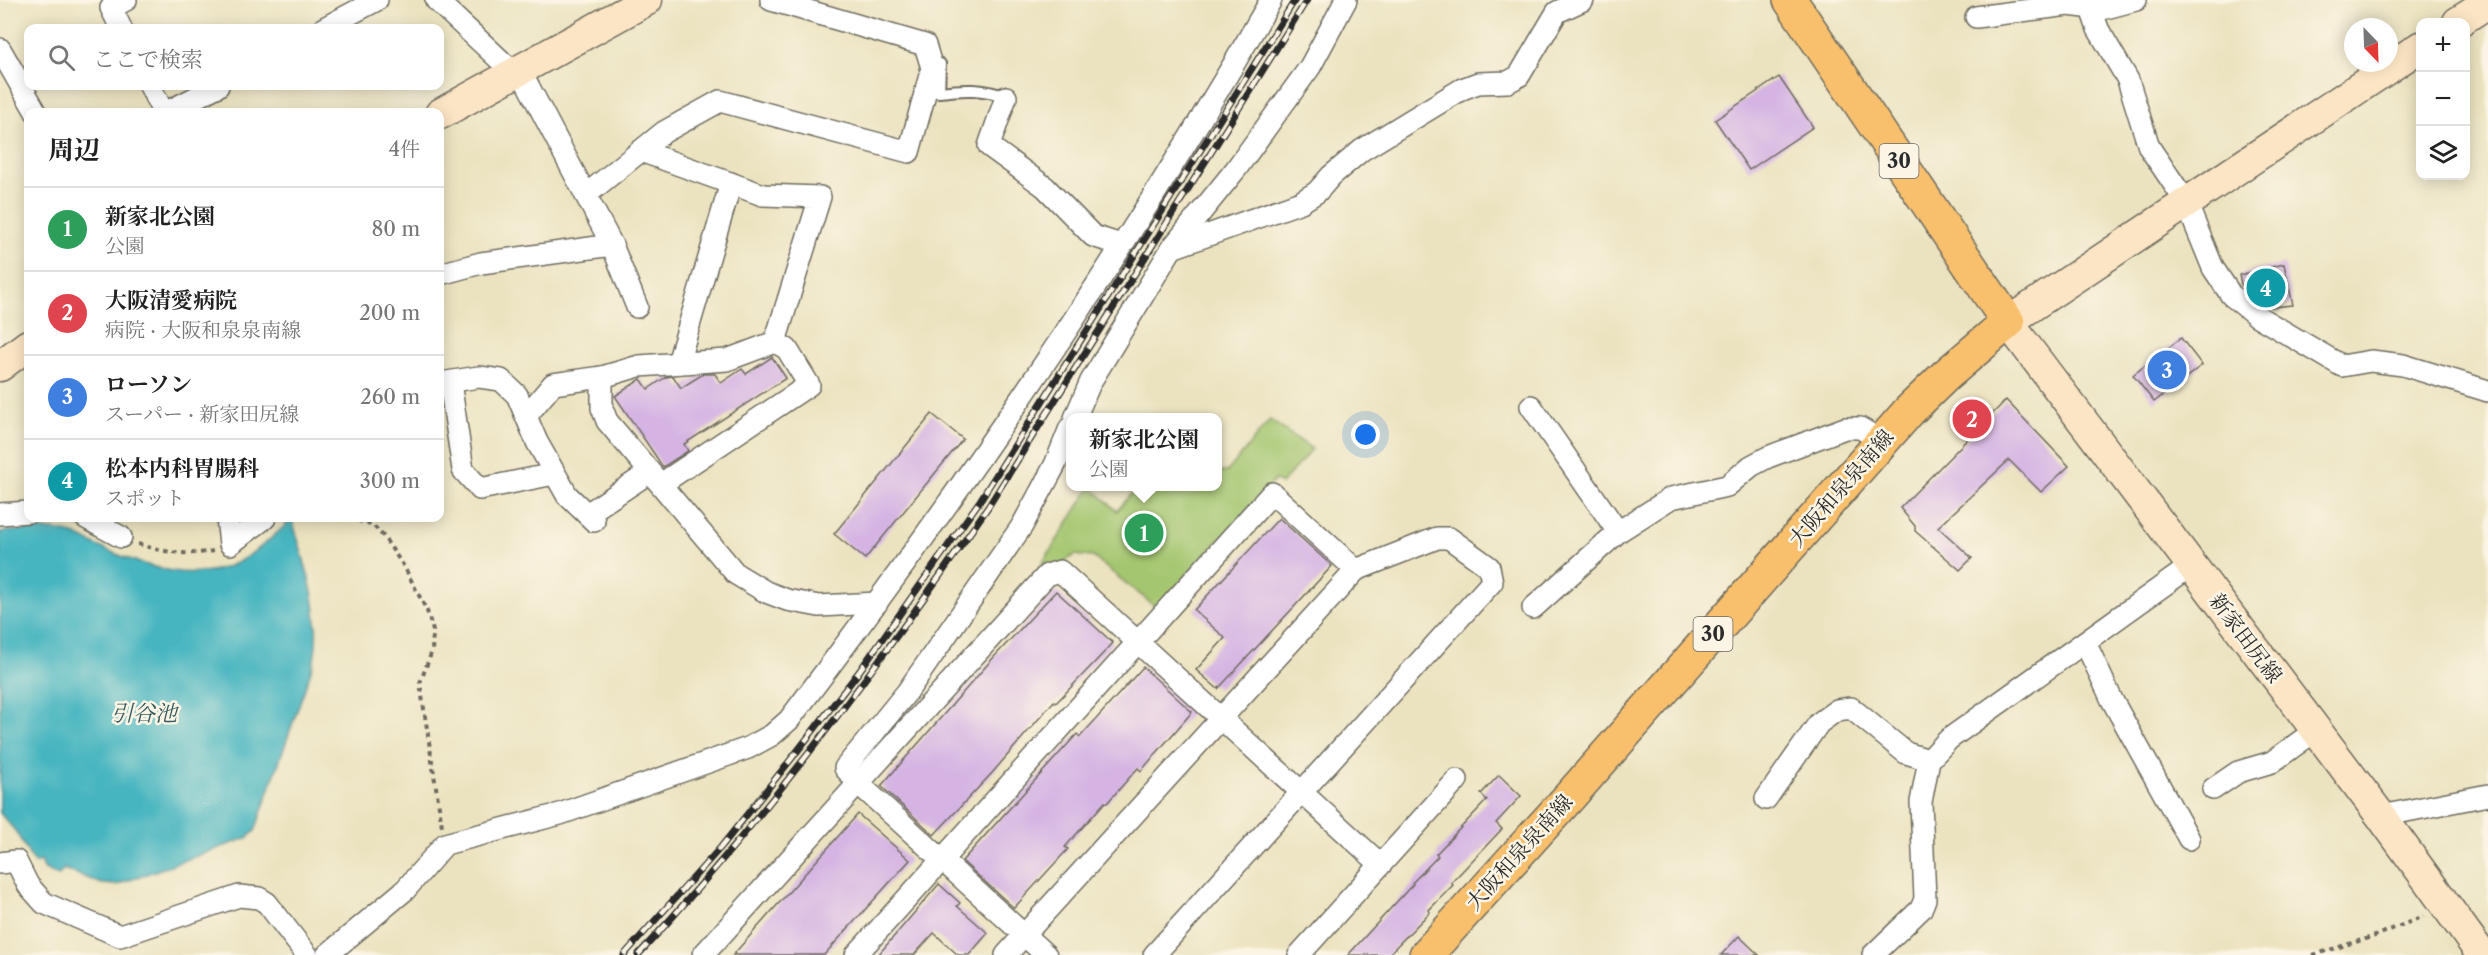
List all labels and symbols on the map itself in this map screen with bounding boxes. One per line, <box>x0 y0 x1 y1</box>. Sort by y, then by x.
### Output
north arrow <box>2344 18 2398 72</box>
road number: 30 <box>1880 144 1918 178</box>
pin: 4 <box>2246 266 2286 310</box>
pin: 3 <box>2148 348 2186 392</box>
pin: 2 <box>1952 396 1992 442</box>
your location <box>1351 420 1380 449</box>
street label: 大阪和泉泉南線 <box>1783 424 1899 552</box>
pin: 1 <box>1124 510 1164 556</box>
street label: 新家田尻線 <box>2204 589 2288 687</box>
road number: 30 <box>1694 617 1732 651</box>
water label: 引谷池 <box>111 700 180 727</box>
street label: 大阪和泉泉南線 <box>1461 789 1577 915</box>

